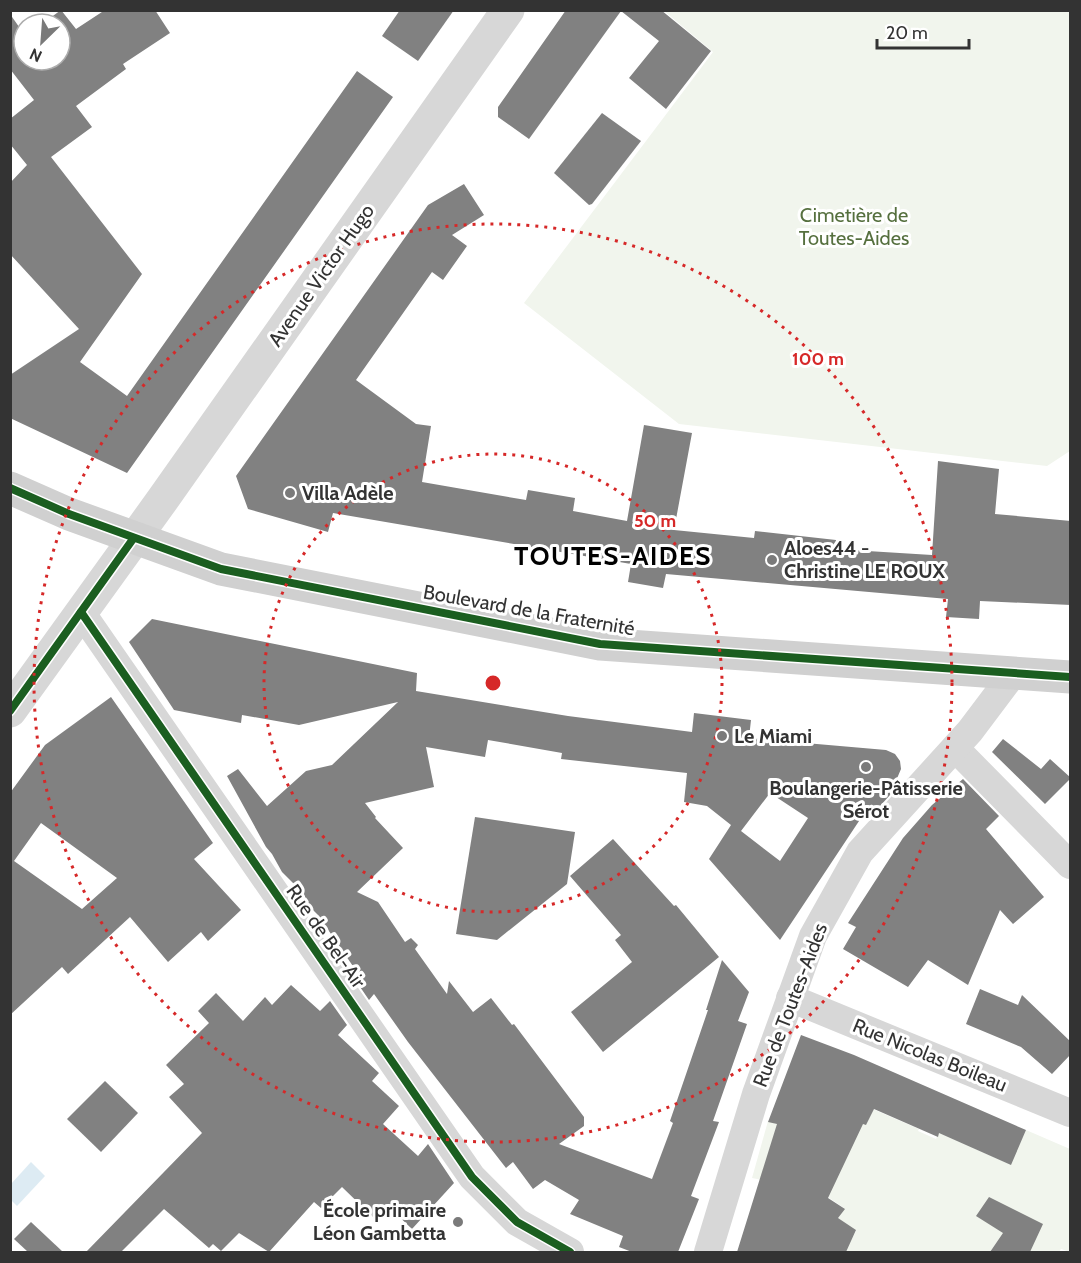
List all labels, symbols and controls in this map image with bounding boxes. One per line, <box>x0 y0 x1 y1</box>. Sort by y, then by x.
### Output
north arrow <box>12 12 72 72</box>
scale bar <box>877 12 968 50</box>
text: 20 m <box>886 22 928 44</box>
text: N <box>27 44 45 66</box>
street label: Avenue Victor Hugo <box>263 199 379 351</box>
park label: Cimetière de Toutes-Aides <box>799 203 909 250</box>
text: 100 m <box>792 348 844 370</box>
place label: Villa Adèle <box>302 481 394 505</box>
marker: Villa Adèle <box>283 486 297 500</box>
text: 50 m <box>634 510 676 532</box>
place label: Aloes44 - Christine LE ROUX <box>784 536 946 583</box>
district label: TOUTES-AIDES <box>514 540 712 572</box>
marker: Aloes44 - Christine LE ROUX <box>765 553 779 567</box>
street label: Boulevard de la Fraternité <box>421 580 637 640</box>
centre of rings <box>483 673 503 693</box>
place label: Le Miami <box>734 724 812 748</box>
marker: Le Miami <box>715 729 729 743</box>
marker: Boulangerie-Pâtisserie Sérot <box>859 760 873 774</box>
place label: Boulangerie-Pâtisserie Sérot <box>769 776 963 823</box>
street label: Rue de Bel-Air <box>281 880 371 993</box>
street label: Rue de Toutes-Aides <box>748 920 832 1090</box>
street label: Rue Nicolas Boileau <box>849 1013 1011 1097</box>
place label: École primaire Léon Gambetta <box>313 1198 446 1245</box>
marker: École primaire Léon Gambetta <box>451 1215 465 1229</box>

